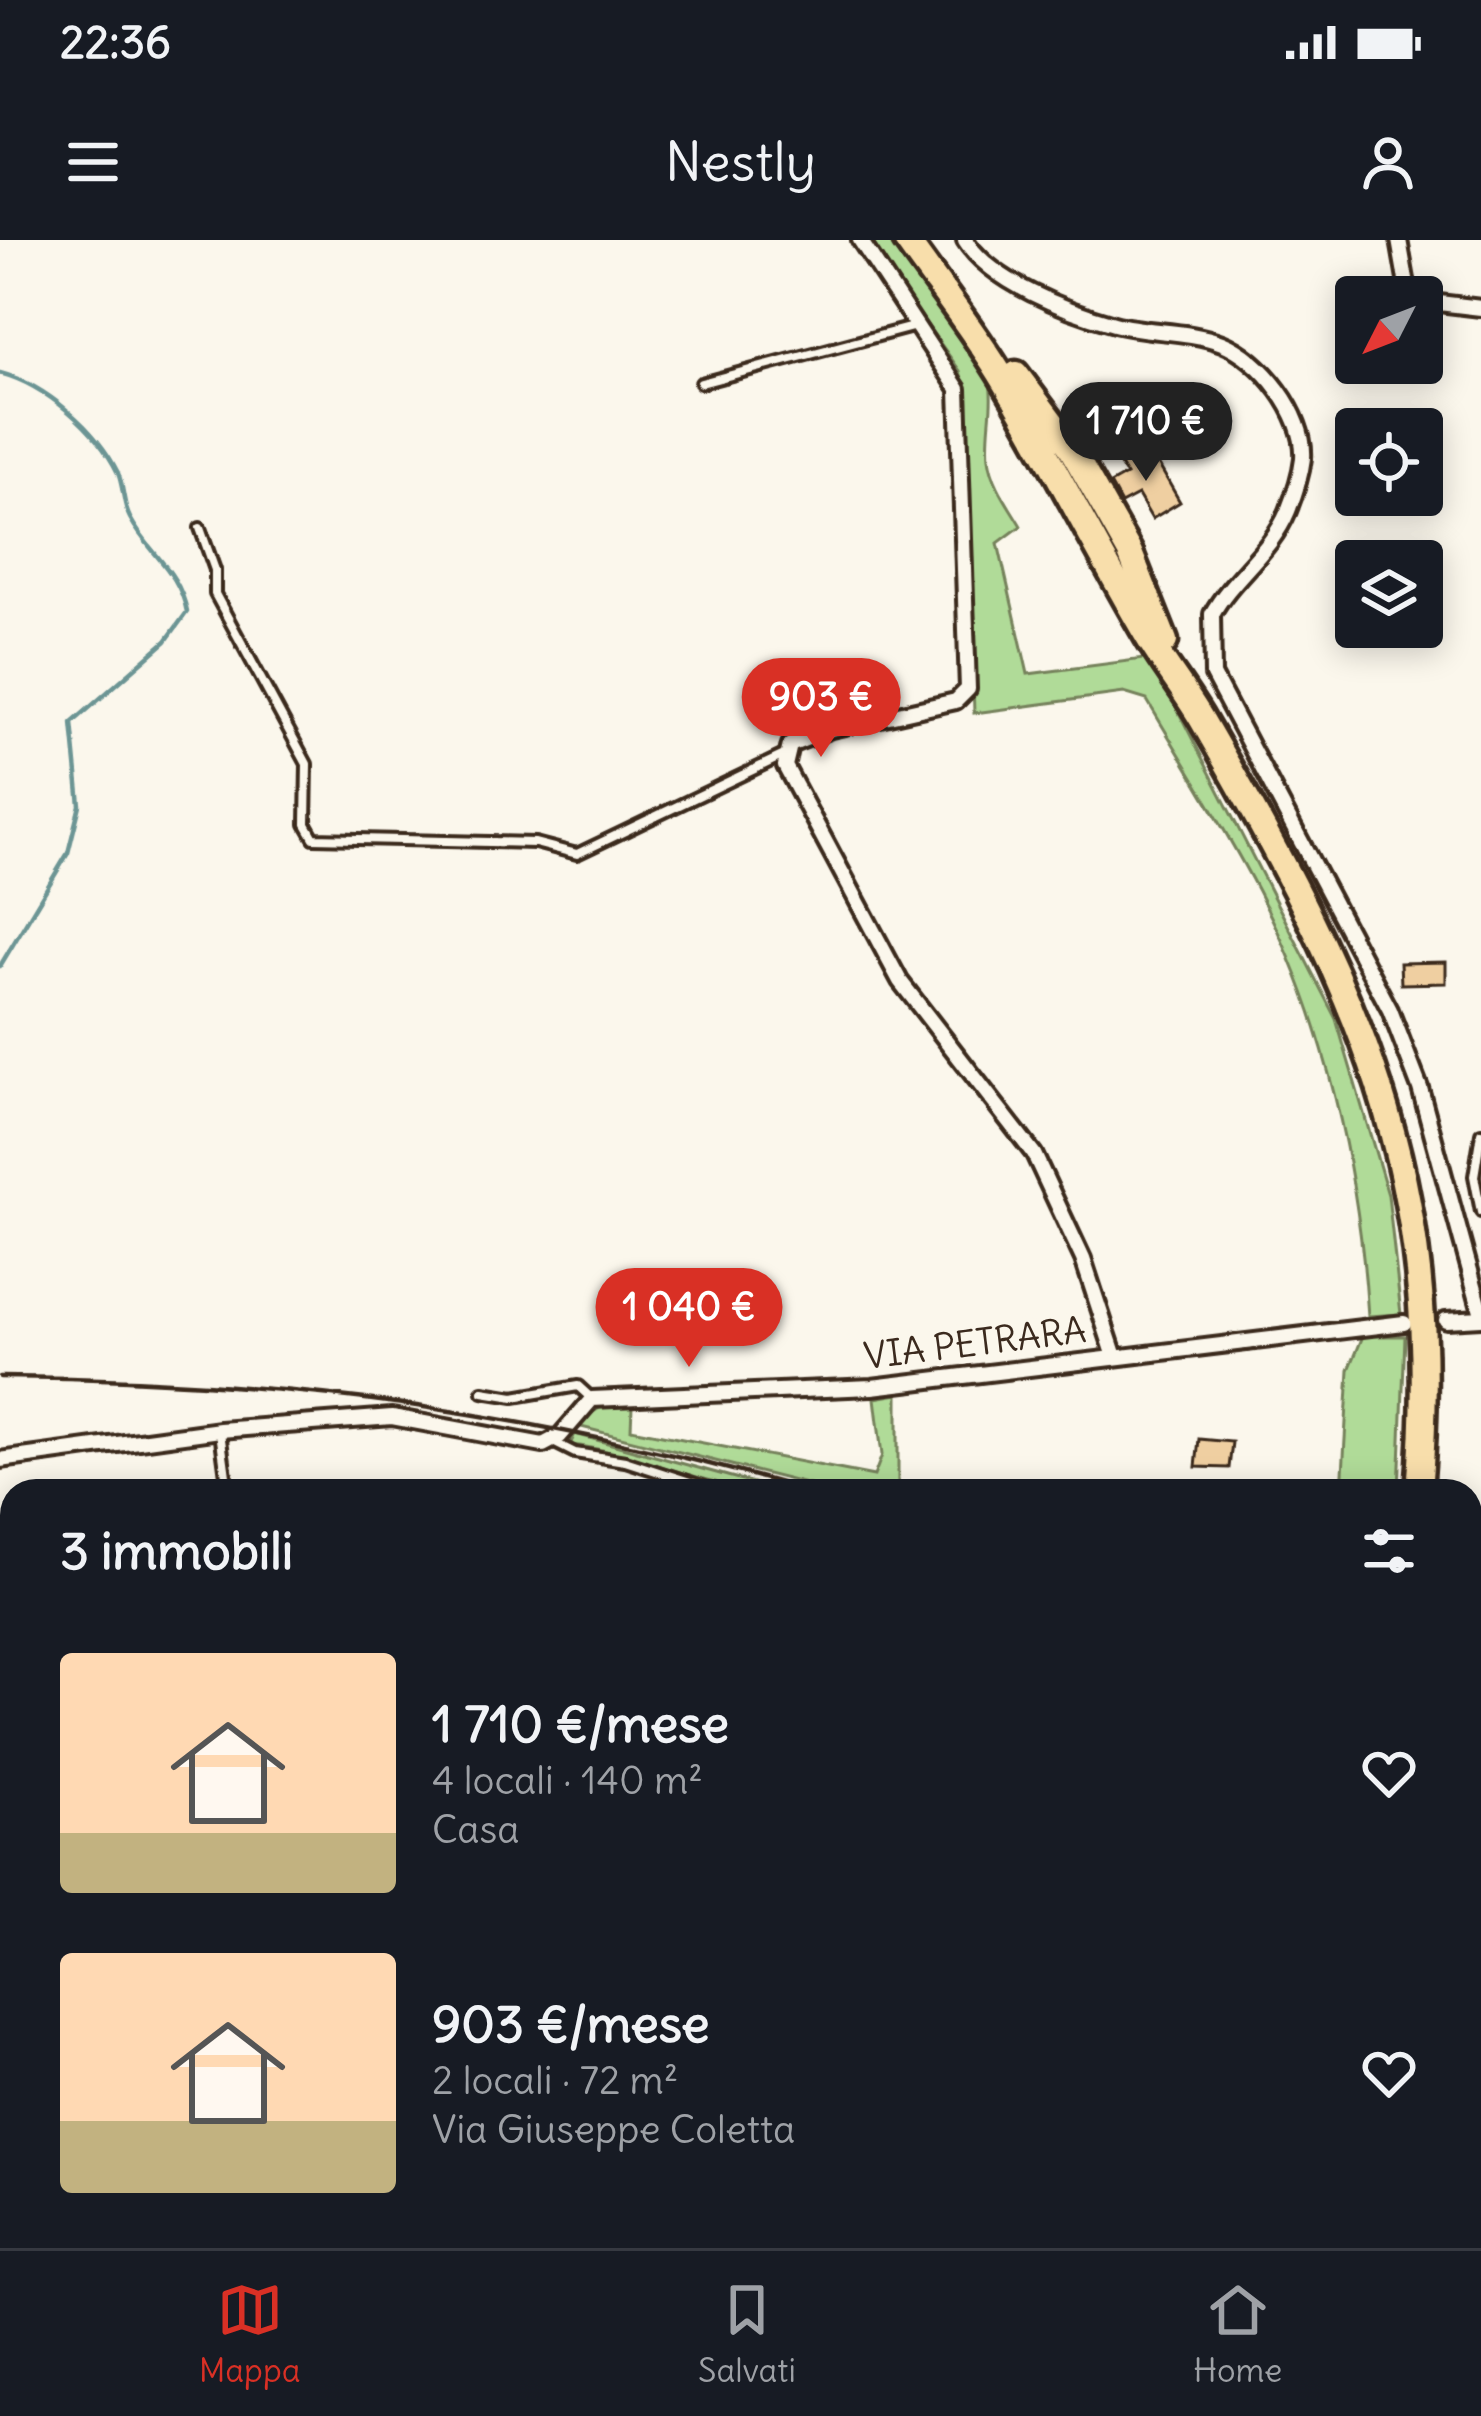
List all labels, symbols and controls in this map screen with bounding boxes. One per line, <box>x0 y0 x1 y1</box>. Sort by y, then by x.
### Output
text: 22:36 <box>60 14 171 70</box>
text: Nestly <box>665 128 816 196</box>
icon: menu <box>60 129 126 195</box>
icon: person <box>1355 129 1421 195</box>
north arrow <box>1335 276 1443 384</box>
map controls <box>1335 276 1443 648</box>
pin: 1 710 € <box>1035 382 1257 484</box>
text: 1 710 € <box>1086 396 1206 445</box>
button: locate <box>1335 408 1443 516</box>
button: layers <box>1335 540 1443 648</box>
pin: 903 € <box>737 658 905 760</box>
text: 903 € <box>769 672 873 721</box>
pin: 1 040 € <box>578 1268 800 1370</box>
text: 1 040 € <box>623 1282 756 1331</box>
street label: VIA PETRARA <box>861 1307 1089 1379</box>
icon: filters <box>1356 1518 1422 1584</box>
text: 3 immobili <box>60 1519 293 1583</box>
text: 1 710 €/mese <box>432 1692 729 1756</box>
icon: home <box>156 1701 300 1845</box>
icon: heart <box>1356 1740 1422 1806</box>
text: 4 locali · 140 m² <box>432 1756 703 1805</box>
text: Casa <box>432 1805 520 1854</box>
text: 903 €/mese <box>432 1992 710 2056</box>
icon: home <box>156 2001 300 2145</box>
icon: heart <box>1356 2040 1422 2106</box>
text: 2 locali · 72 m² <box>432 2056 678 2105</box>
text: Via Giuseppe Coletta <box>432 2105 795 2154</box>
tab: Mappa <box>199 2277 301 2391</box>
tab: Salvati <box>698 2277 796 2391</box>
tab: Home <box>1193 2277 1282 2391</box>

